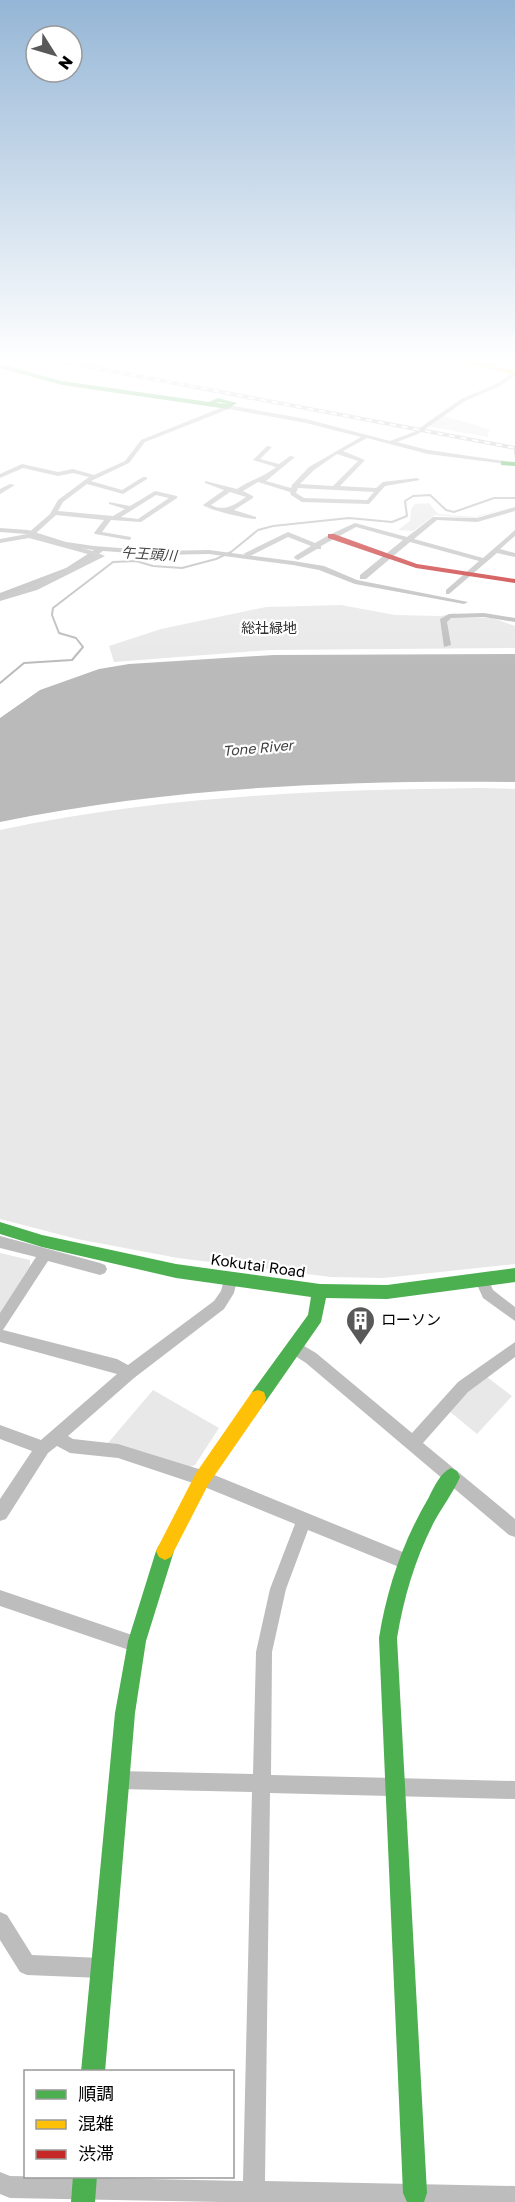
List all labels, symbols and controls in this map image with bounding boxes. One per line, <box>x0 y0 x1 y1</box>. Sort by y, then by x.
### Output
north arrow <box>24 24 84 84</box>
text: N <box>54 52 78 74</box>
water label: 午王頭川 <box>121 543 180 564</box>
park label: 総社緑地 <box>241 619 297 636</box>
water label: Tone River <box>222 736 296 759</box>
street label: Kokutai Road <box>210 1249 307 1281</box>
building icon: ローソン <box>344 1304 376 1346</box>
place label: ローソン <box>381 1310 441 1328</box>
legend <box>24 2070 234 2178</box>
text: 順調 <box>78 2082 114 2104</box>
text: 混雑 <box>78 2112 114 2134</box>
text: 渋滞 <box>78 2142 114 2164</box>

